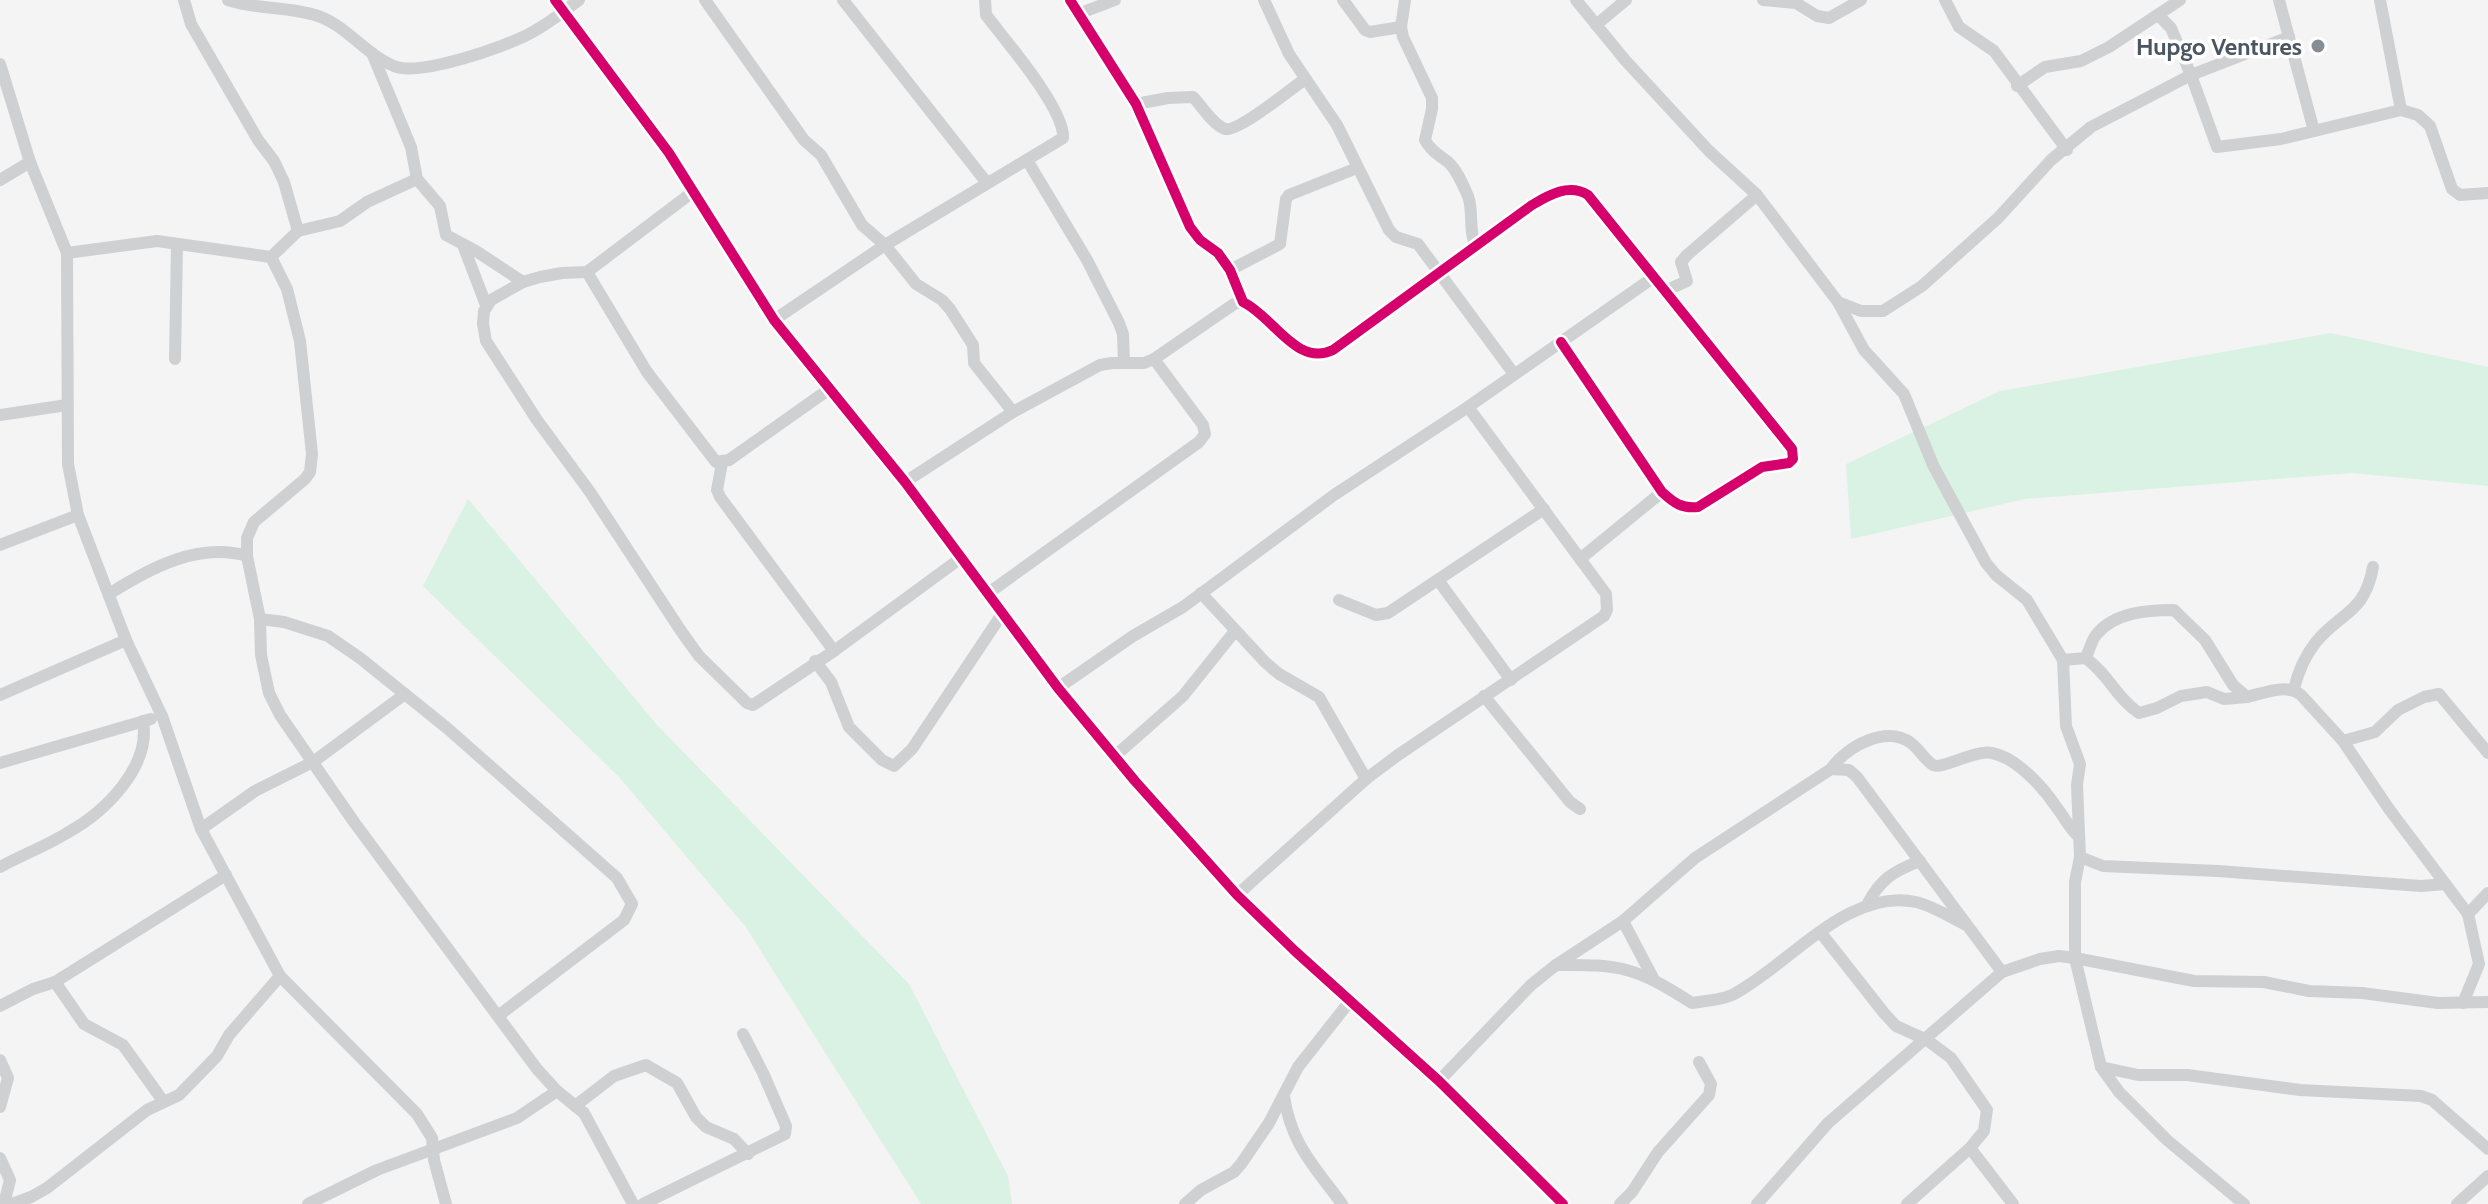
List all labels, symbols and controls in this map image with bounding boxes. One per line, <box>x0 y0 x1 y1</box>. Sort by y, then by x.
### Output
place label: Hupgo Ventures <box>2136 32 2302 61</box>
marker: Hupgo Ventures <box>2309 37 2327 55</box>

